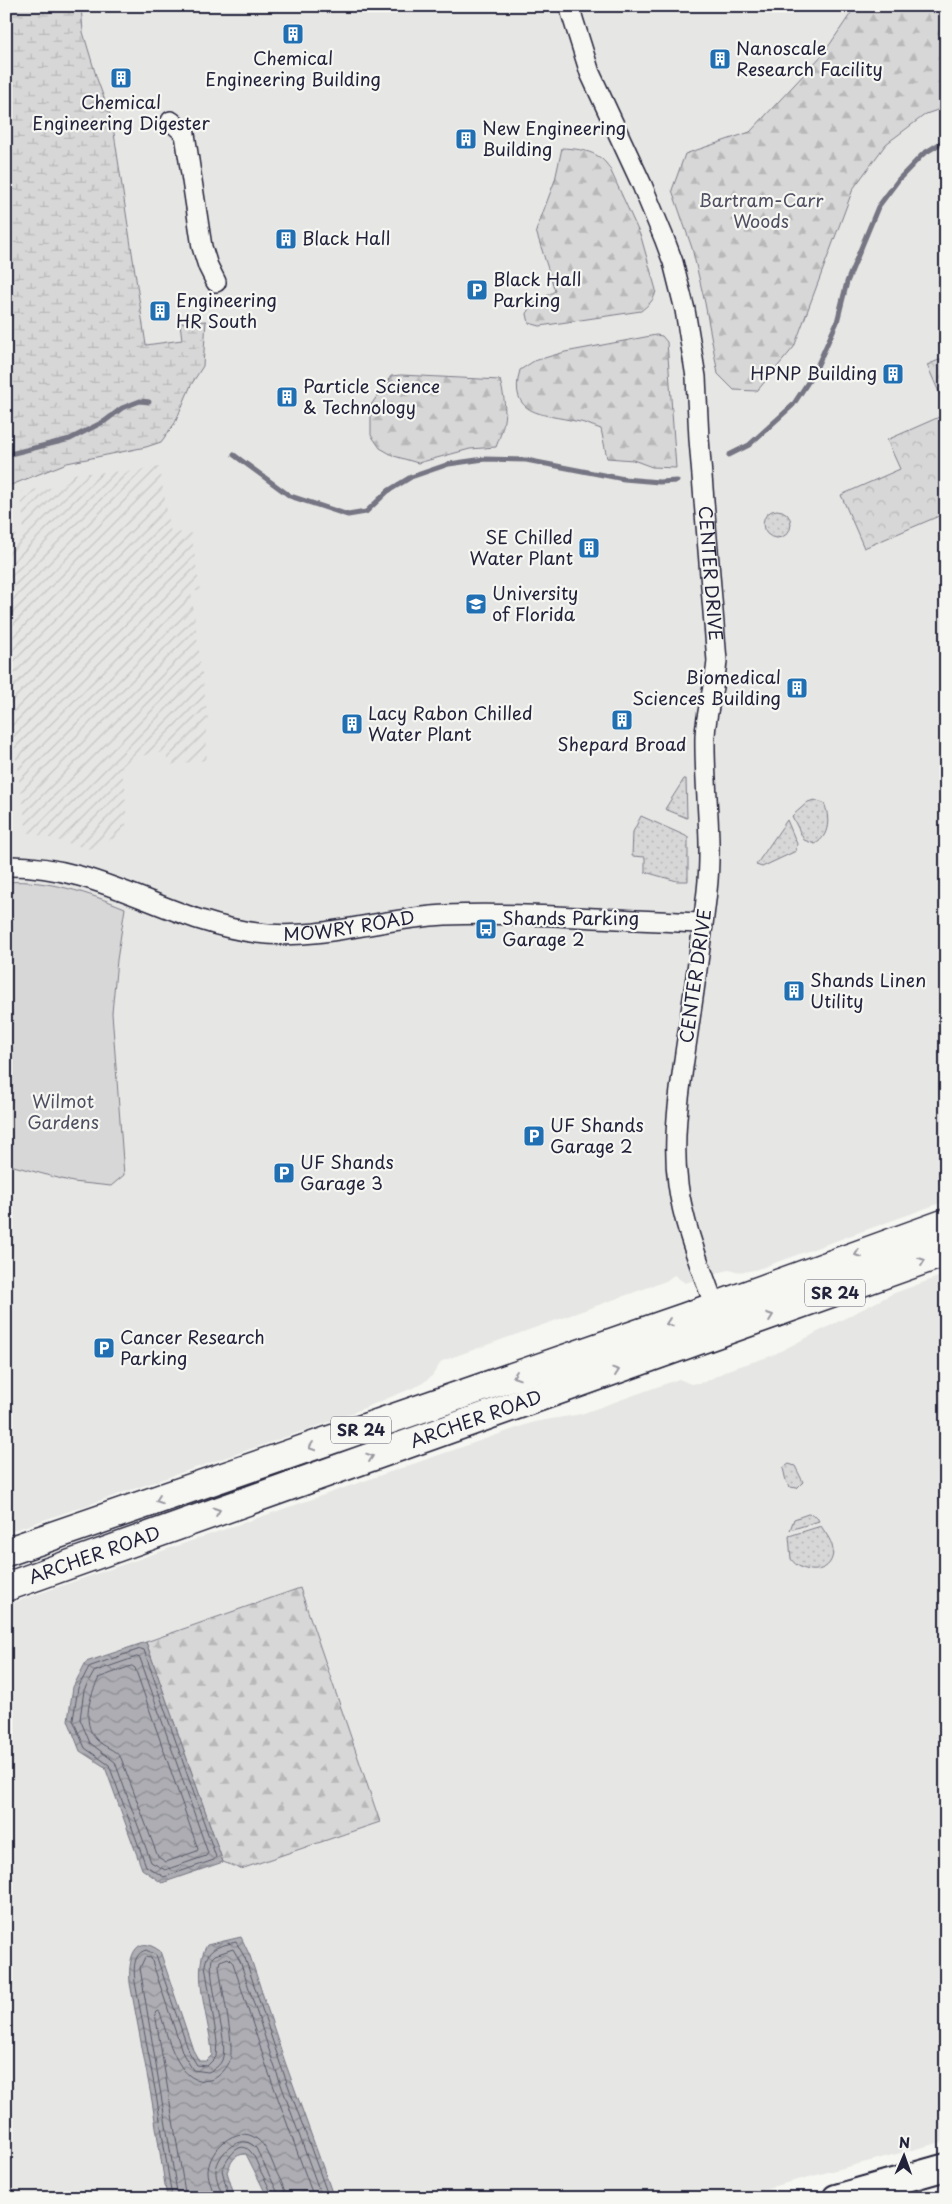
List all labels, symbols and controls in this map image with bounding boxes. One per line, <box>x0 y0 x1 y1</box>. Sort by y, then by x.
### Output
building icon: Chemical Engineering Building <box>281 22 305 46</box>
place label: Nanoscale Research Facility <box>736 34 883 82</box>
place label: Chemical Engineering Building <box>205 44 381 92</box>
building icon: Nanoscale Research Facility <box>708 47 732 71</box>
building icon: Chemical Engineering Digester <box>109 66 133 90</box>
place label: Chemical Engineering Digester <box>32 88 210 136</box>
place label: New Engineering Building <box>482 114 626 162</box>
building icon: New Engineering Building <box>454 127 478 151</box>
park label: Bartram-Carr Woods <box>699 186 824 234</box>
place label: Black Hall <box>302 224 390 251</box>
building icon: Black Hall <box>274 227 298 251</box>
place label: Black Hall Parking <box>493 265 581 313</box>
parking icon: Black Hall Parking <box>465 278 489 302</box>
place label: Engineering HR South <box>176 286 277 334</box>
building icon: Engineering HR South <box>148 299 172 323</box>
place label: HPNP Building <box>750 359 877 386</box>
building icon: HPNP Building <box>881 362 905 386</box>
place label: Particle Science & Technology <box>303 372 440 420</box>
building icon: Particle Science & Technology <box>275 385 299 409</box>
street label: CENTER DRIVE <box>692 505 730 642</box>
place label: SE Chilled Water Plant <box>469 523 573 571</box>
building icon: SE Chilled Water Plant <box>577 536 601 560</box>
place label: University of Florida <box>492 579 578 627</box>
school or university icon: University of Florida <box>464 592 488 616</box>
place label: Biomedical Sciences Building <box>632 663 781 711</box>
building icon: Biomedical Sciences Building <box>785 676 809 700</box>
place label: Lacy Rabon Chilled Water Plant <box>368 699 533 747</box>
building icon: Shepard Broad <box>610 708 634 732</box>
building icon: Lacy Rabon Chilled Water Plant <box>340 712 364 736</box>
place label: Shepard Broad <box>557 730 687 757</box>
street label: MOWRY ROAD <box>283 903 416 947</box>
place label: Shands Parking Garage 2 <box>502 904 639 952</box>
street label: CENTER DRIVE <box>672 907 717 1045</box>
bus stop icon: Shands Parking Garage 2 <box>474 917 498 941</box>
place label: Shands Linen Utility <box>810 966 926 1014</box>
building icon: Shands Linen Utility <box>782 979 806 1003</box>
park label: Wilmot Gardens <box>27 1087 99 1135</box>
place label: UF Shands Garage 2 <box>550 1111 644 1159</box>
parking icon: UF Shands Garage 2 <box>522 1124 546 1148</box>
place label: UF Shands Garage 3 <box>300 1148 394 1196</box>
parking icon: UF Shands Garage 3 <box>272 1161 296 1185</box>
one-way arrow <box>854 1248 863 1258</box>
one-way arrow <box>918 1257 926 1267</box>
road number: SR 24 <box>805 1280 865 1306</box>
one-way arrow <box>765 1312 773 1322</box>
one-way arrow <box>665 1317 674 1327</box>
place label: Cancer Research Parking <box>120 1323 265 1371</box>
parking icon: Cancer Research Parking <box>92 1336 116 1360</box>
one-way arrow <box>611 1367 620 1377</box>
one-way arrow <box>512 1370 520 1380</box>
street label: ARCHER ROAD <box>406 1382 545 1454</box>
road number: SR 24 <box>331 1416 391 1444</box>
one-way arrow <box>309 1441 317 1451</box>
one-way arrow <box>365 1453 374 1463</box>
one-way arrow <box>155 1494 164 1504</box>
one-way arrow <box>212 1507 220 1517</box>
street label: ARCHER ROAD <box>24 1518 164 1590</box>
north arrow <box>880 2132 930 2182</box>
text: N <box>899 2132 910 2153</box>

